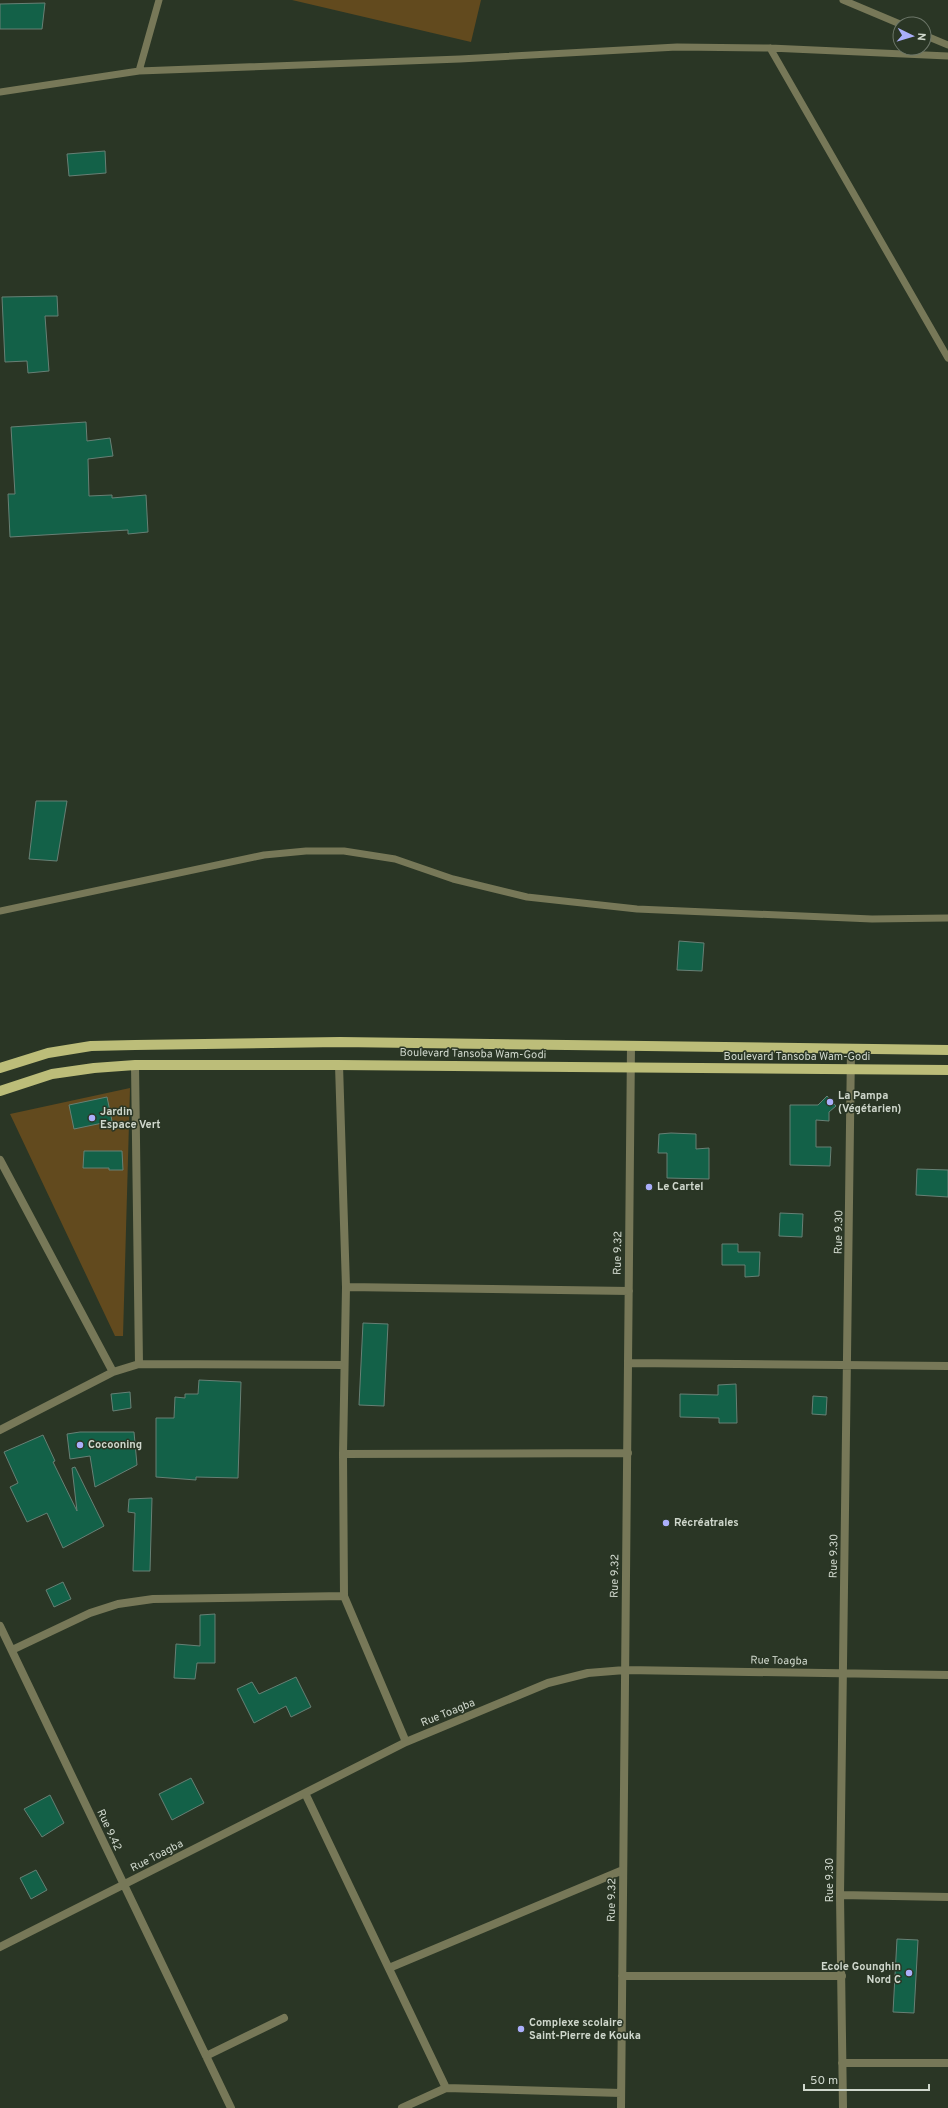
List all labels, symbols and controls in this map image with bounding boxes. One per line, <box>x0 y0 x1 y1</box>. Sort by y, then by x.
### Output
north arrow <box>892 16 932 56</box>
text: N <box>914 32 928 41</box>
street label: Boulevard Tansoba Wam-Godi <box>399 1046 547 1062</box>
street label: Boulevard Tansoba Wam-Godi <box>724 1050 870 1064</box>
place label: La Pampa (Végétarien) <box>838 1089 901 1116</box>
marker: La Pampa (Végétarien) <box>825 1097 835 1107</box>
place label: Jardin Espace Vert <box>100 1105 161 1132</box>
marker: Jardin Espace Vert <box>87 1113 97 1123</box>
place label: Le Cartel <box>657 1180 704 1194</box>
marker: Le Cartel <box>644 1182 654 1192</box>
street label: Rue 9.30 <box>832 1210 846 1254</box>
street label: Rue 9.32 <box>611 1231 625 1275</box>
place label: Cocooning <box>88 1438 142 1452</box>
marker: Cocooning <box>75 1440 85 1450</box>
place label: Récréatrales <box>674 1516 739 1530</box>
marker: Récréatrales <box>661 1518 671 1528</box>
street label: Rue 9.30 <box>827 1534 841 1578</box>
street label: Rue 9.32 <box>608 1554 622 1598</box>
street label: Rue Toagba <box>750 1654 808 1669</box>
street label: Rue Toagba <box>419 1696 477 1730</box>
street label: Rue 9.42 <box>93 1807 125 1853</box>
street label: Rue Toagba <box>128 1837 186 1875</box>
street label: Rue 9.30 <box>823 1858 837 1902</box>
street label: Rue 9.32 <box>605 1878 619 1922</box>
place label: Ecole Gounghin Nord C <box>821 1960 901 1987</box>
marker: Ecole Gounghin Nord C <box>904 1968 914 1978</box>
place label: Complexe scolaire Saint-Pierre de Kouka <box>529 2016 641 2043</box>
marker: Complexe scolaire Saint-Pierre de Kouka <box>516 2024 526 2034</box>
scale bar <box>804 2066 929 2092</box>
text: 50 m <box>810 2073 838 2089</box>

